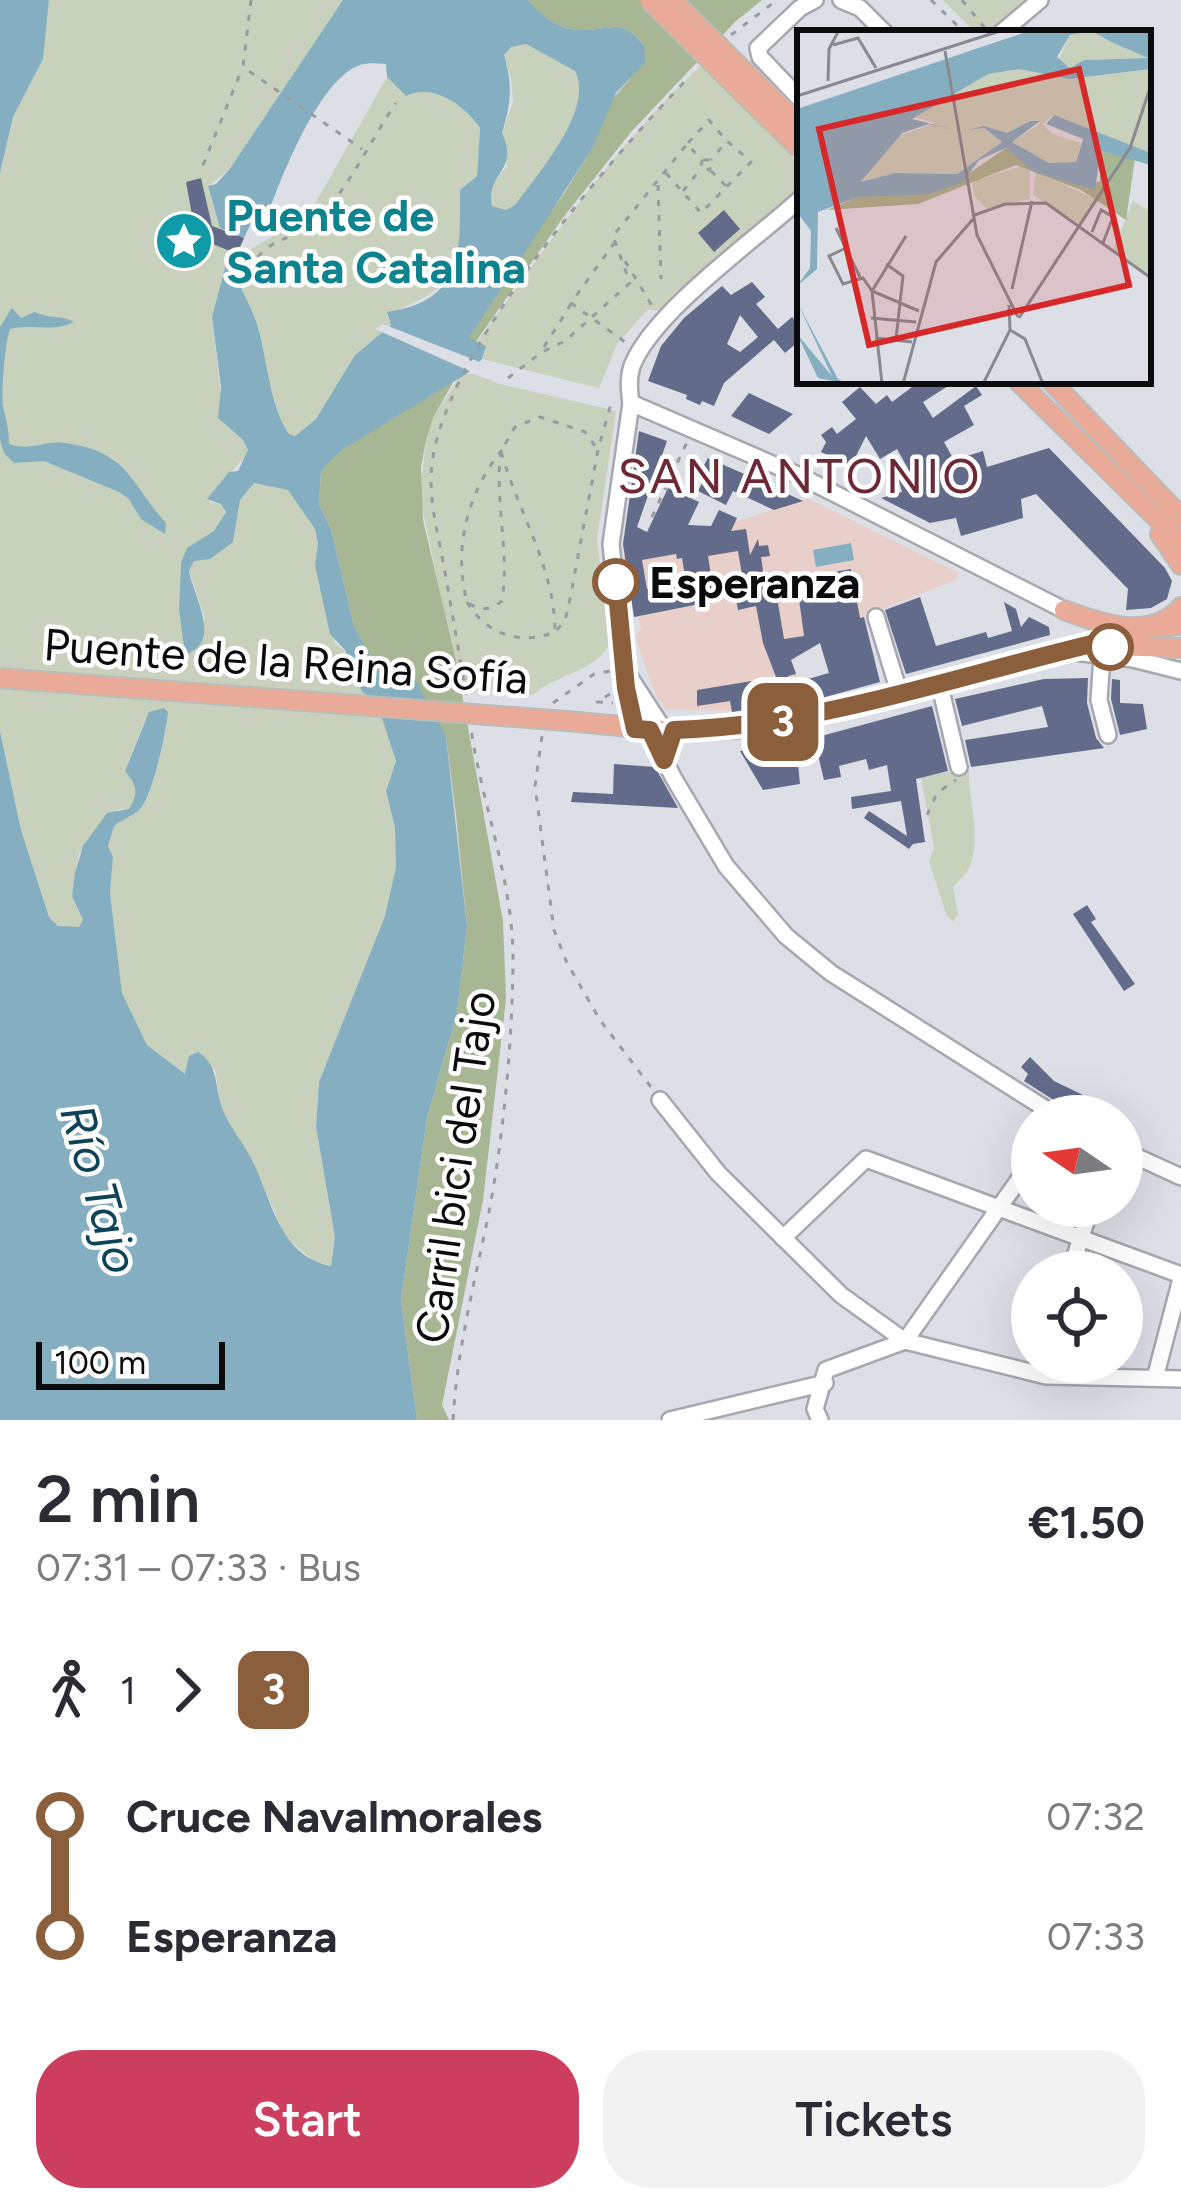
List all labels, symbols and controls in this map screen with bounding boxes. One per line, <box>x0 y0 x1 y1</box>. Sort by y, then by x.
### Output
inset map <box>797 30 1151 384</box>
place label: Puente de Santa Catalina <box>226 188 526 294</box>
place icon: Puente de Santa Catalina <box>153 210 215 272</box>
district label: SAN ANTONIO <box>618 447 982 505</box>
place label: Esperanza <box>649 555 861 609</box>
marker: Esperanza <box>594 560 638 604</box>
street label: Puente de la Reina Sofía <box>42 617 530 705</box>
unlabelled marker <box>1088 625 1132 669</box>
line badge: 3 <box>744 683 822 761</box>
text: 3 <box>771 696 795 747</box>
street label: Carril bici del Tajo <box>404 987 506 1347</box>
north arrow <box>1011 1095 1143 1227</box>
map controls <box>1011 1095 1143 1383</box>
water label: Río Tajo <box>48 1098 152 1280</box>
button: locate <box>1011 1251 1143 1383</box>
scale bar <box>36 1336 225 1389</box>
text: 100 m <box>54 1343 146 1382</box>
text: 2 min <box>36 1459 200 1539</box>
text: €1.50 <box>1028 1495 1145 1549</box>
text: 07:31 – 07:33 · Bus <box>36 1544 361 1591</box>
icon: walk <box>36 1657 102 1723</box>
icon: forward <box>154 1657 220 1723</box>
text: 3 <box>262 1664 285 1715</box>
text: 1 <box>120 1667 136 1714</box>
text: Cruce Navalmorales <box>126 1789 542 1843</box>
text: 07:32 <box>1046 1793 1145 1840</box>
text: Esperanza <box>126 1909 338 1963</box>
text: 07:33 <box>1047 1913 1145 1960</box>
button: Start <box>36 2050 579 2188</box>
button: Tickets <box>603 2050 1145 2188</box>

